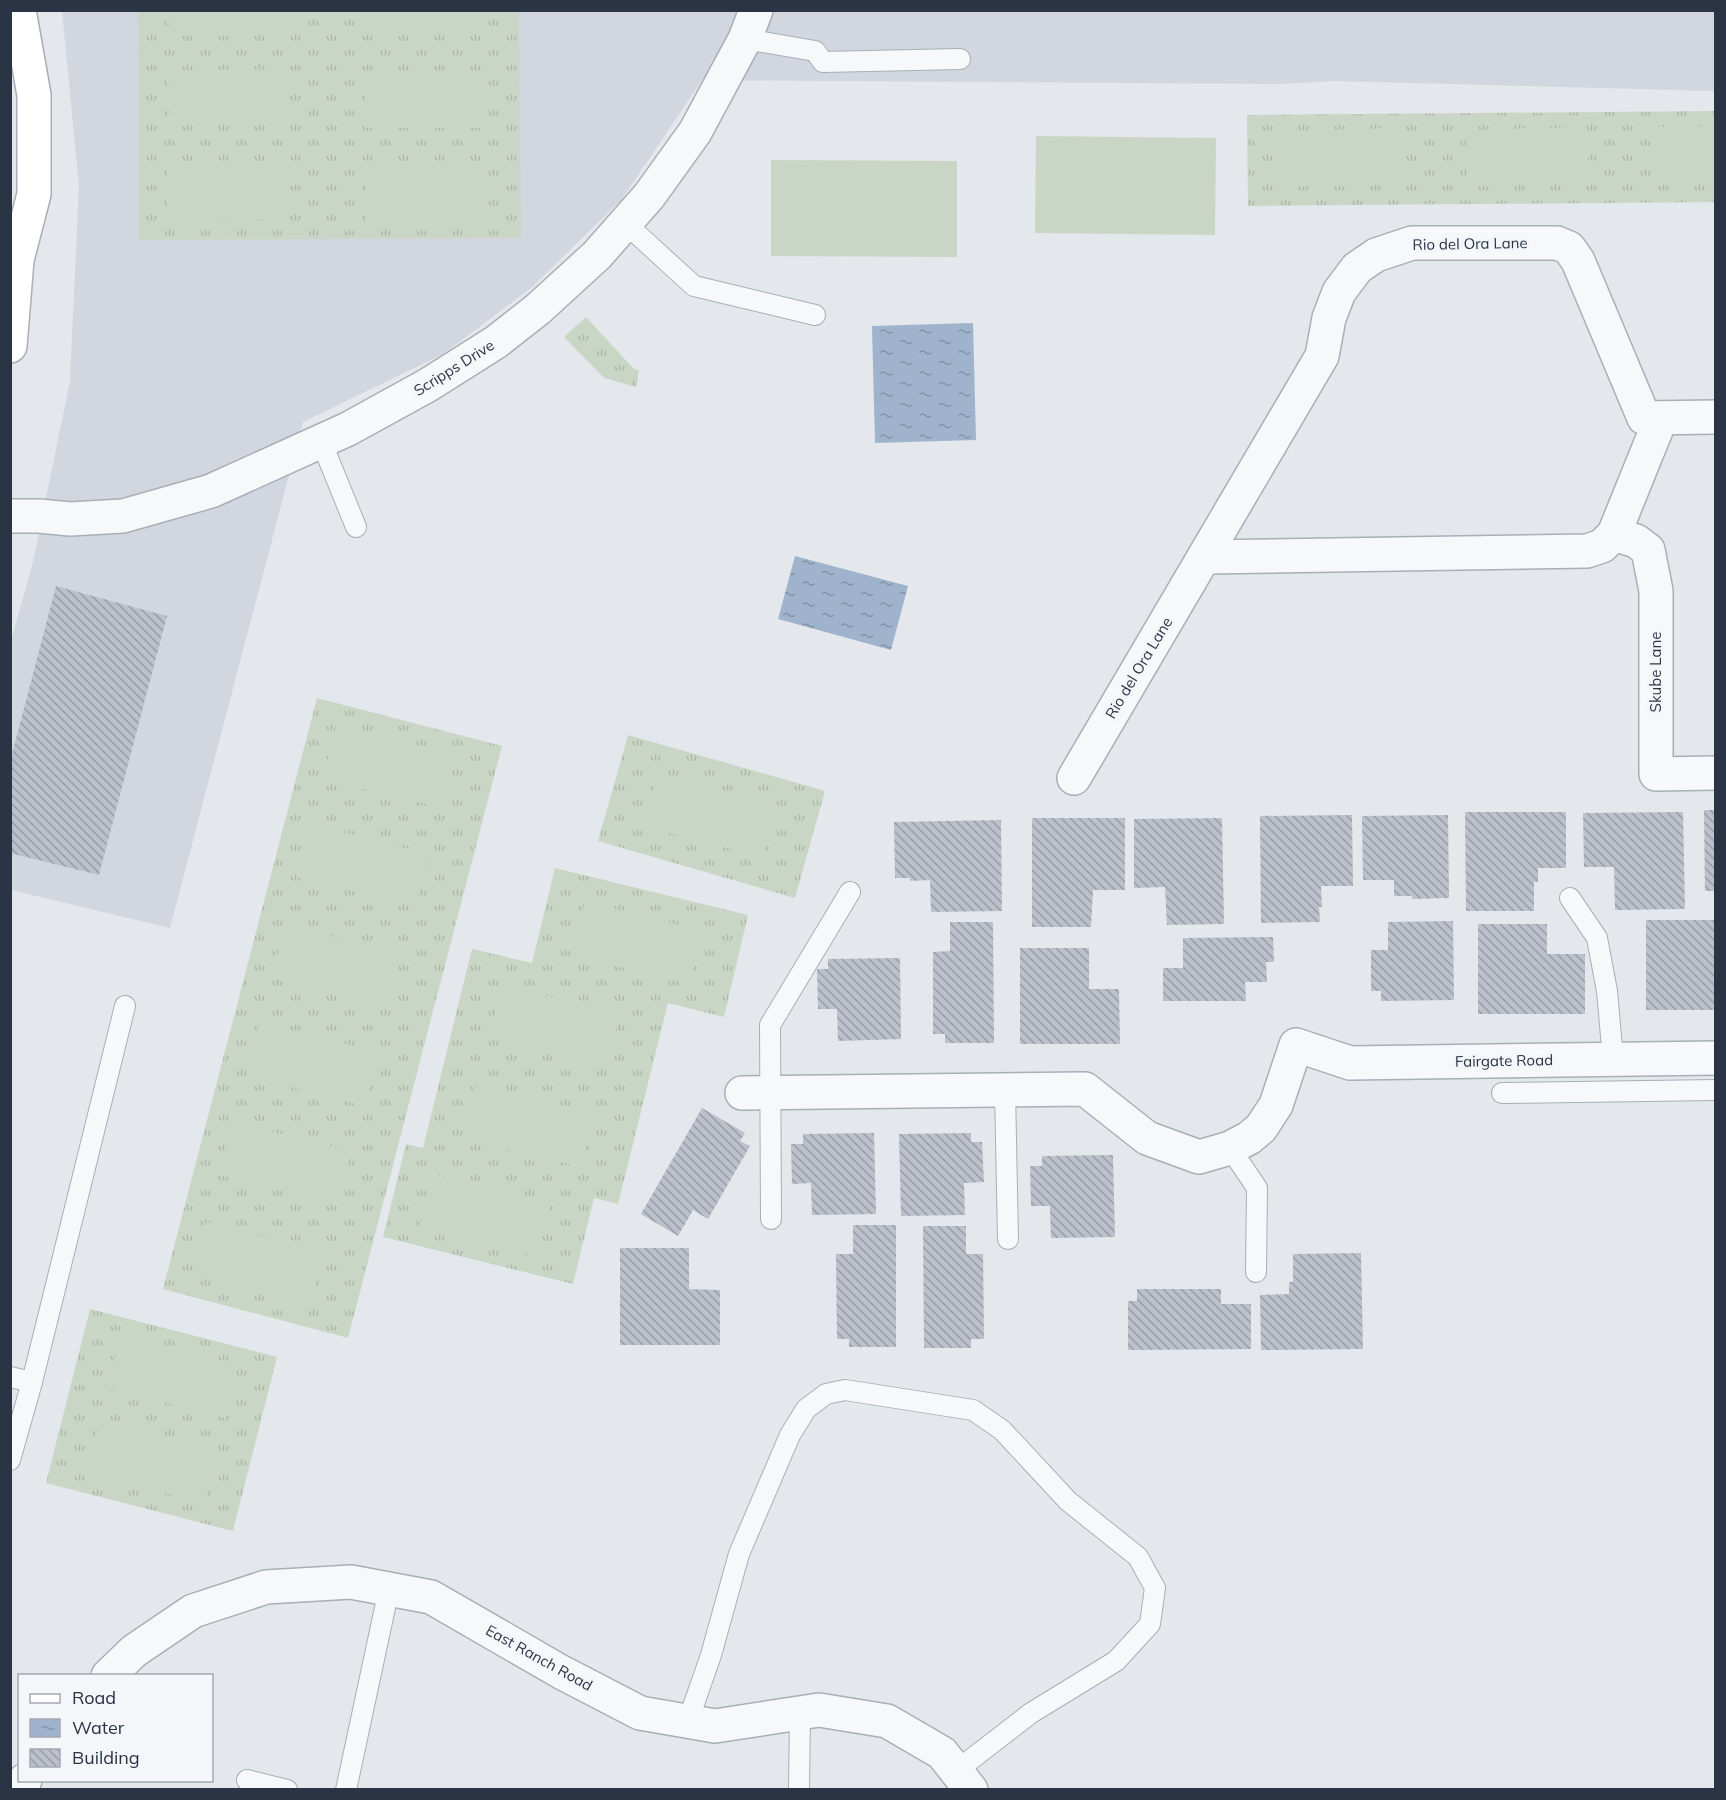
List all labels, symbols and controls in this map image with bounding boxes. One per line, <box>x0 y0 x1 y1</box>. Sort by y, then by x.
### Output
street label: Rio del Ora Lane <box>1412 233 1528 254</box>
street label: Scripps Drive <box>410 335 498 400</box>
street label: Rio del Ora Lane <box>1101 614 1176 722</box>
street label: Skube Lane <box>1646 632 1665 712</box>
street label: Fairgate Road <box>1455 1050 1553 1071</box>
street label: East Ranch Road <box>482 1620 596 1695</box>
legend <box>18 1674 213 1782</box>
text: Road <box>72 1686 116 1709</box>
text: Water <box>72 1716 125 1739</box>
text: Building <box>72 1746 140 1769</box>

